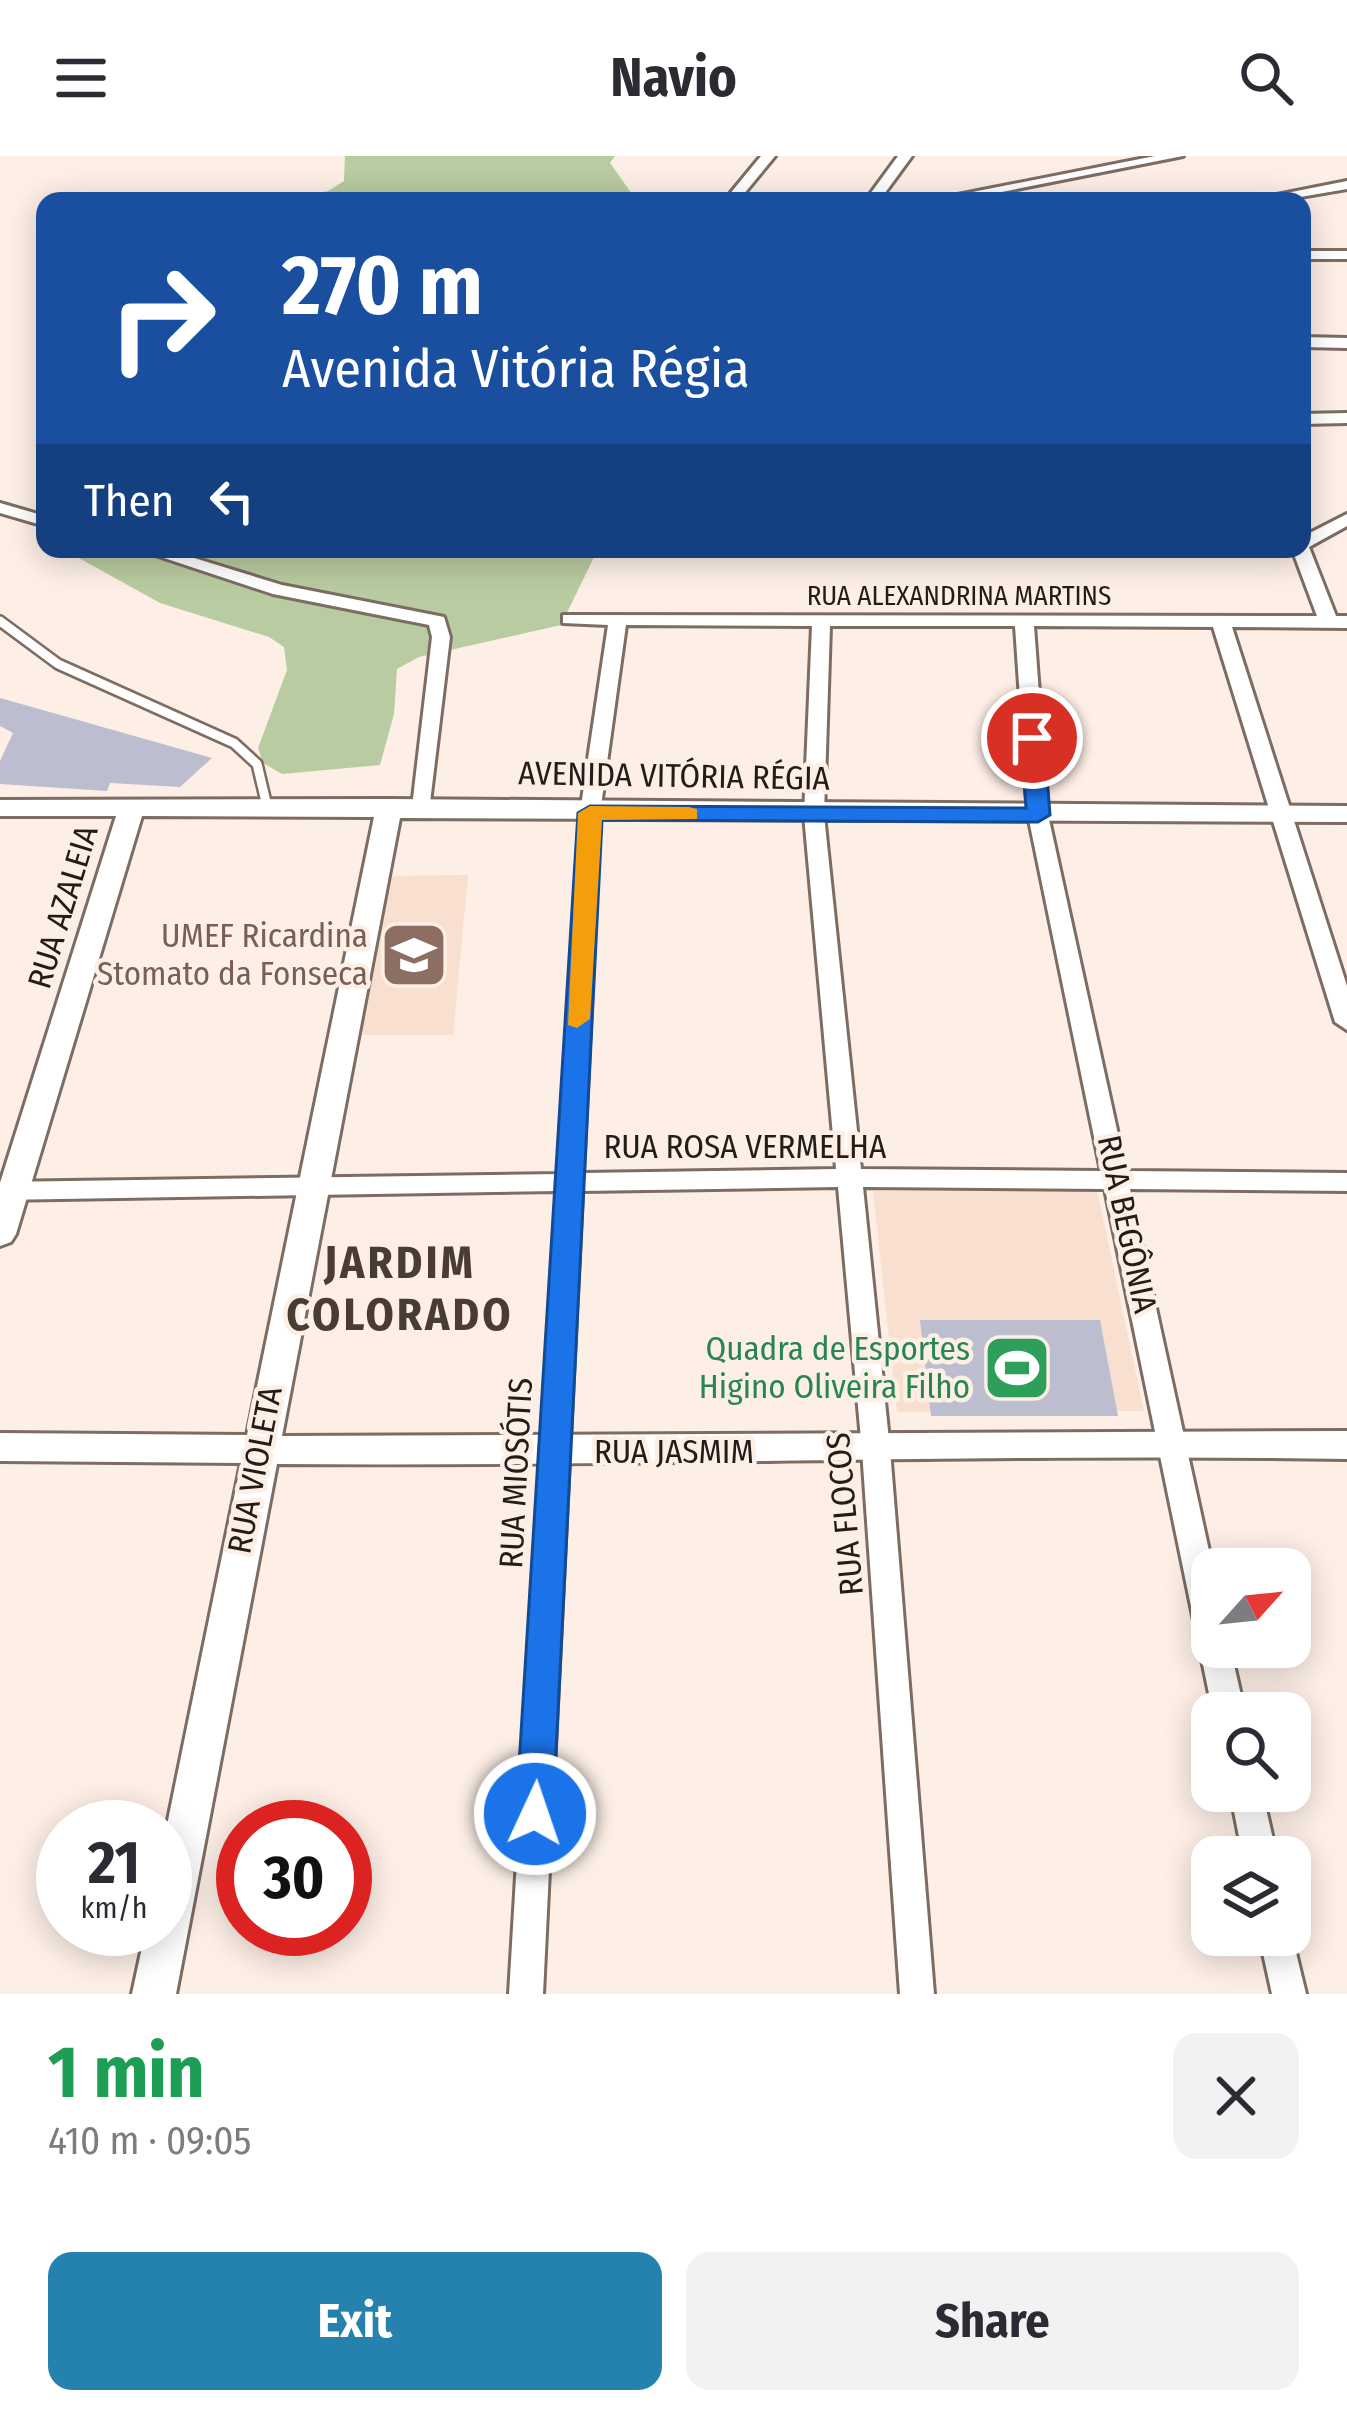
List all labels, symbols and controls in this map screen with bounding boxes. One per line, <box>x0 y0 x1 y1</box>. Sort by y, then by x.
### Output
icon: menu <box>48 45 114 111</box>
icon: search <box>1233 45 1299 111</box>
text: Navio <box>610 46 737 110</box>
text: 270 m <box>282 235 483 336</box>
icon: right <box>84 240 240 396</box>
text: Avenida Vitória Régia <box>282 337 750 401</box>
icon: left <box>199 468 265 534</box>
text: Then <box>84 474 175 528</box>
street label: RUA ALEXANDRINA MARTINS <box>807 580 1111 612</box>
pin <box>981 687 1083 789</box>
icon: arrive <box>999 705 1065 771</box>
street label: AVENIDA VITÓRIA RÉGIA <box>518 753 831 799</box>
street label: RUA AZALEIA <box>19 820 107 993</box>
place label: UMEF Ricardina Stomato da Fonseca <box>97 916 368 994</box>
school or university icon: UMEF Ricardina Stomato da Fonseca <box>379 920 449 990</box>
street label: RUA ROSA VERMELHA <box>604 1127 887 1167</box>
street label: RUA BEGÔNIA <box>1089 1131 1165 1317</box>
district label: JARDIM COLORADO <box>286 1236 514 1342</box>
place label: Quadra de Esportes Higino Oliveira Filho <box>699 1329 970 1407</box>
sports icon: Quadra de Esportes Higino Oliveira Filho <box>982 1333 1052 1403</box>
street label: RUA MIOSÓTIS <box>491 1377 541 1569</box>
street label: RUA VIOLETA <box>219 1383 291 1557</box>
street label: RUA FLOCOS <box>818 1431 872 1597</box>
street label: RUA JASMIM <box>594 1432 754 1472</box>
north arrow <box>1191 1548 1311 1668</box>
map controls <box>1191 1548 1311 1956</box>
button: search <box>1191 1692 1311 1812</box>
position arrow <box>472 1751 598 1877</box>
speed limit sign: 30 <box>216 1800 372 1956</box>
text: 21 <box>88 1827 140 1899</box>
button: layers <box>1191 1836 1311 1956</box>
text: km/h <box>81 1890 147 1926</box>
text: 1 min <box>48 2030 205 2116</box>
button: close <box>1173 2033 1299 2159</box>
text: 410 m · 09:05 <box>48 2118 252 2164</box>
button: Exit <box>48 2252 662 2390</box>
button: Share <box>686 2252 1299 2390</box>

